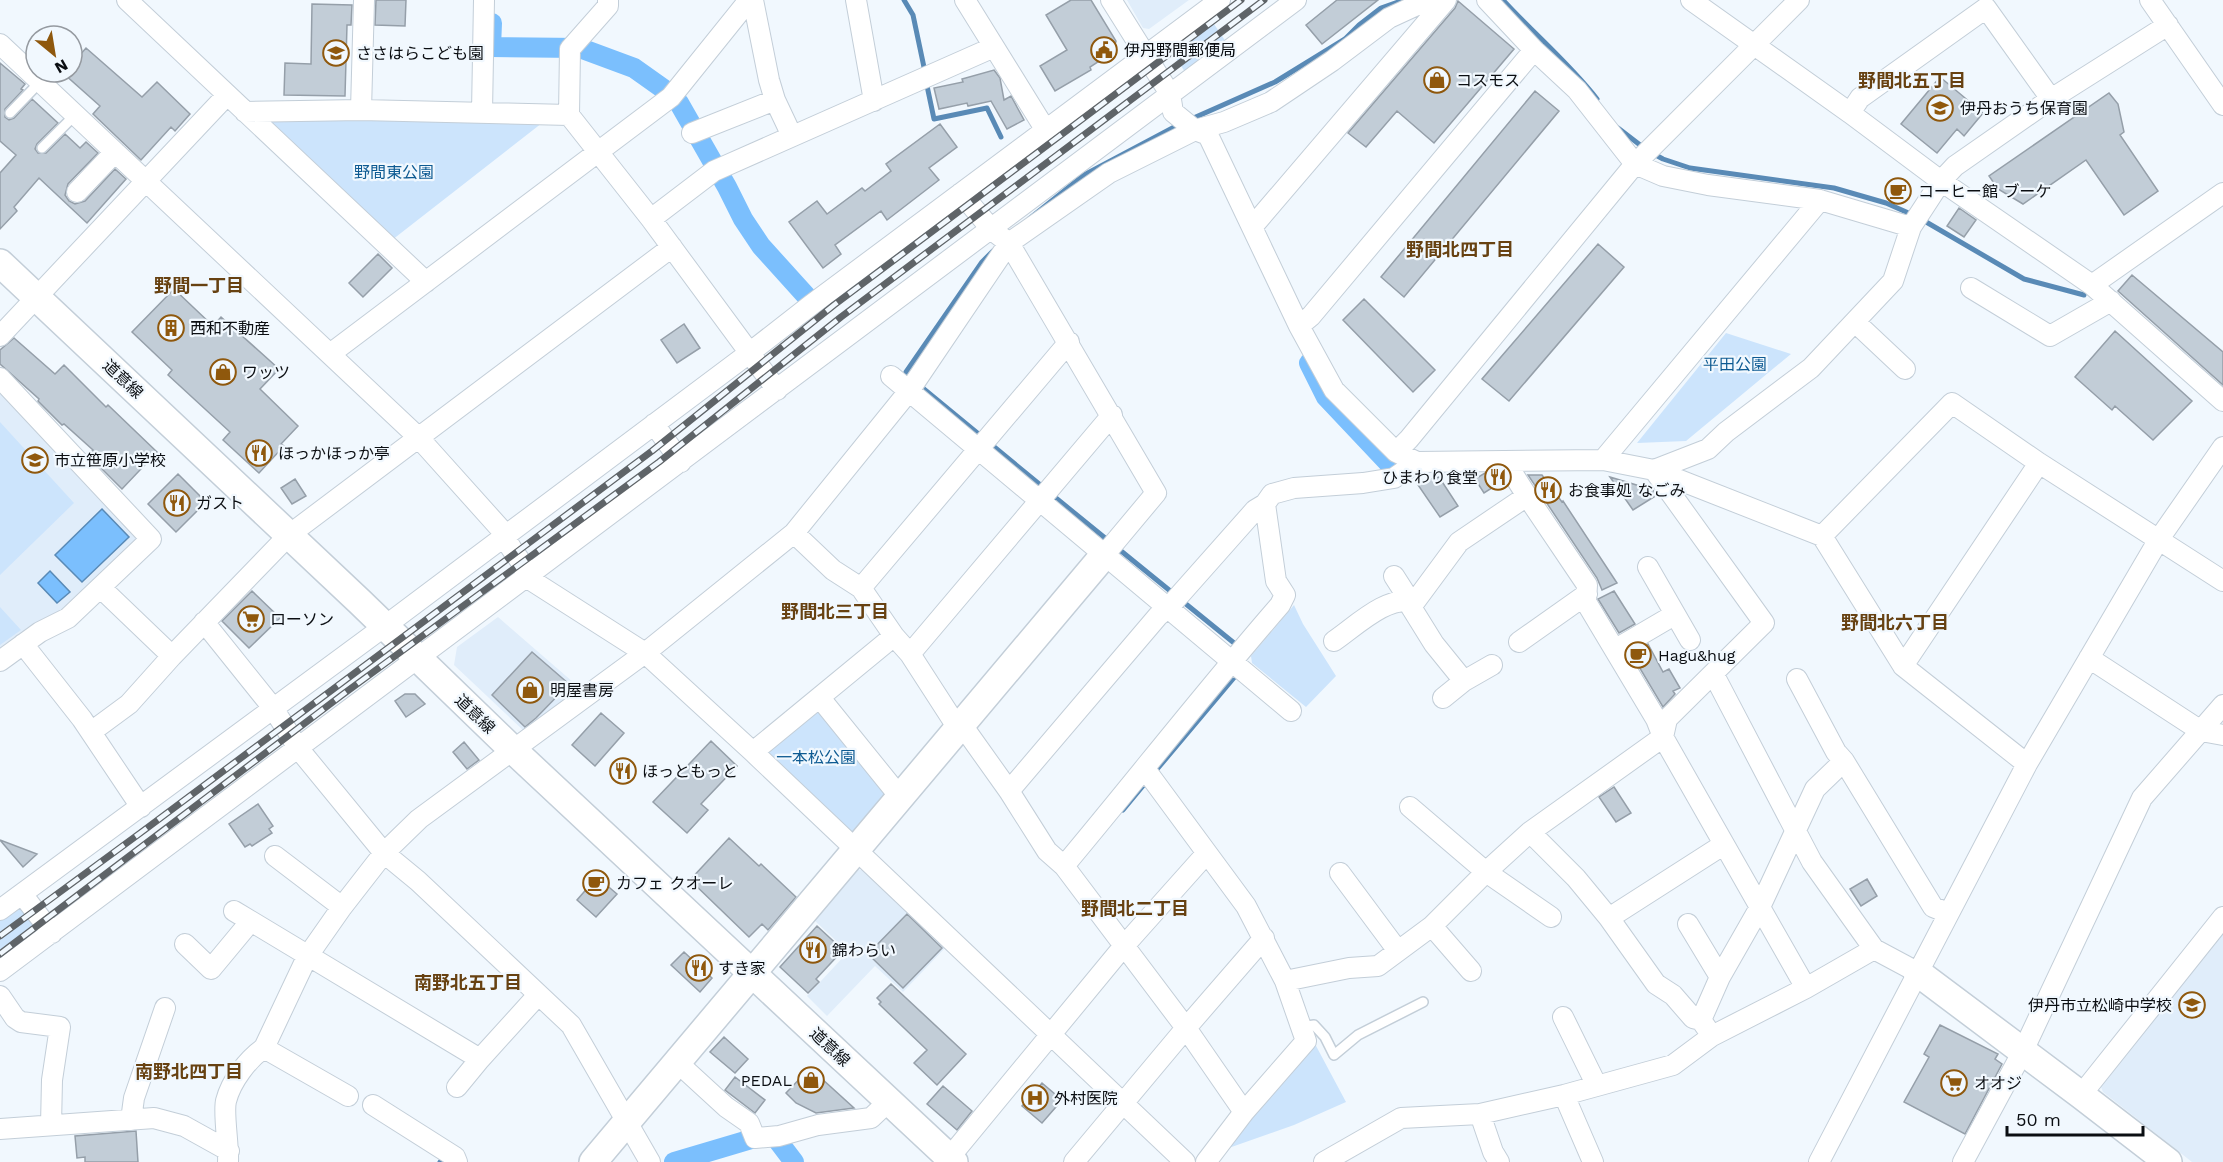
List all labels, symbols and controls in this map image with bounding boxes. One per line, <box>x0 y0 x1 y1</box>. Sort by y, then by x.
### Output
north arrow <box>24 24 84 84</box>
public building icon: 伊丹野間郵便局 <box>1089 35 1119 65</box>
school or university icon: ささはらこども園 <box>321 38 351 68</box>
place label: 伊丹野間郵便局 <box>1124 41 1236 60</box>
place label: ささはらこども園 <box>356 44 484 63</box>
text: N <box>51 55 71 78</box>
shop icon: コスモス <box>1422 65 1452 95</box>
district label: 野間北五丁目 <box>1858 70 1966 91</box>
place label: コスモス <box>1456 71 1520 90</box>
school or university icon: 伊丹おうち保育園 <box>1925 93 1955 123</box>
place label: 伊丹おうち保育園 <box>1960 99 2088 118</box>
park label: 野間東公園 <box>354 163 434 182</box>
cafe icon: コーヒー館 ブーケ <box>1883 176 1913 206</box>
place label: コーヒー館 ブーケ <box>1918 182 2051 201</box>
district label: 野間北四丁目 <box>1406 239 1514 260</box>
district label: 野間一丁目 <box>154 275 244 296</box>
building icon: 西和不動産 <box>156 313 186 343</box>
place label: 西和不動産 <box>190 319 270 338</box>
park label: 平田公園 <box>1703 355 1767 374</box>
street label: 道意線 <box>99 356 147 402</box>
shop icon: ワッツ <box>208 357 238 387</box>
place label: ワッツ <box>242 363 290 382</box>
restaurant icon: ほっかほっか亭 <box>244 438 274 468</box>
place label: ほっかほっか亭 <box>278 444 390 463</box>
school or university icon: 市立笹原小学校 <box>20 445 50 475</box>
place label: 市立笹原小学校 <box>54 451 166 470</box>
restaurant icon: ひまわり食堂 <box>1483 462 1513 492</box>
place label: ひまわり食堂 <box>1382 468 1478 487</box>
restaurant icon: お食事処 なごみ <box>1533 475 1563 505</box>
place label: お食事処 なごみ <box>1568 481 1685 500</box>
restaurant icon: ガスト <box>162 488 192 518</box>
place label: ガスト <box>196 494 244 513</box>
district label: 野間北三丁目 <box>781 601 889 622</box>
supermarket icon: ローソン <box>236 604 266 634</box>
place label: ローソン <box>270 610 334 629</box>
district label: 野間北六丁目 <box>1841 612 1949 633</box>
cafe icon: Hagu&hug <box>1623 640 1653 670</box>
place label: Hagu&hug <box>1658 646 1736 665</box>
shop icon: 明屋書房 <box>515 675 545 705</box>
place label: 明屋書房 <box>550 681 614 700</box>
street label: 道意線 <box>451 690 499 738</box>
park label: 一本松公園 <box>776 748 856 767</box>
restaurant icon: ほっともっと <box>608 756 638 786</box>
place label: ほっともっと <box>642 762 738 781</box>
cafe icon: カフェ クオーレ <box>581 868 611 898</box>
place label: カフェ クオーレ <box>616 874 733 893</box>
district label: 野間北二丁目 <box>1081 898 1189 919</box>
restaurant icon: 錦わらい <box>798 935 828 965</box>
place label: 錦わらい <box>832 941 896 960</box>
restaurant icon: すき家 <box>684 953 714 983</box>
place label: すき家 <box>718 959 766 978</box>
district label: 南野北五丁目 <box>414 972 522 993</box>
school or university icon: 伊丹市立松崎中学校 <box>2177 990 2207 1020</box>
place label: 伊丹市立松崎中学校 <box>2028 996 2172 1015</box>
street label: 道意線 <box>806 1024 854 1070</box>
district label: 南野北四丁目 <box>135 1061 243 1082</box>
shop icon: PEDAL <box>796 1065 826 1095</box>
supermarket icon: オオジ <box>1939 1068 1969 1098</box>
place label: PEDAL <box>741 1071 792 1090</box>
place label: オオジ <box>1974 1074 2022 1093</box>
hospital icon: 外村医院 <box>1020 1083 1050 1113</box>
place label: 外村医院 <box>1054 1089 1118 1108</box>
scale bar <box>2007 1099 2144 1137</box>
text: 50 m <box>2016 1109 2061 1130</box>

